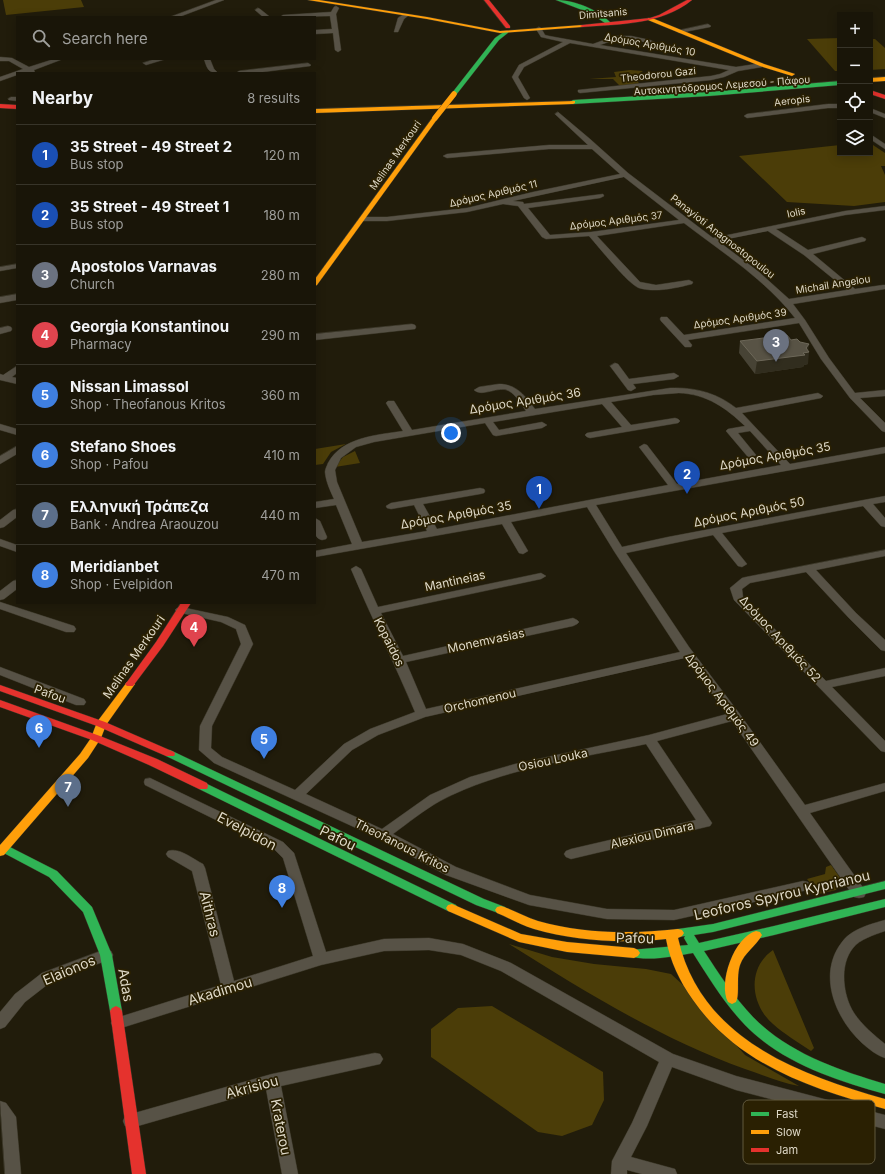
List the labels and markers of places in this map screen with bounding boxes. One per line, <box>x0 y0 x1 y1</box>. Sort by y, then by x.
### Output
pin: 3 <box>763 329 789 362</box>
pin: 2 <box>674 461 700 494</box>
pin: 1 <box>526 476 552 509</box>
pin: 4 <box>181 614 207 647</box>
pin: 6 <box>26 715 52 748</box>
pin: 5 <box>251 726 277 759</box>
pin: 7 <box>55 774 81 807</box>
pin: 8 <box>269 875 295 908</box>

